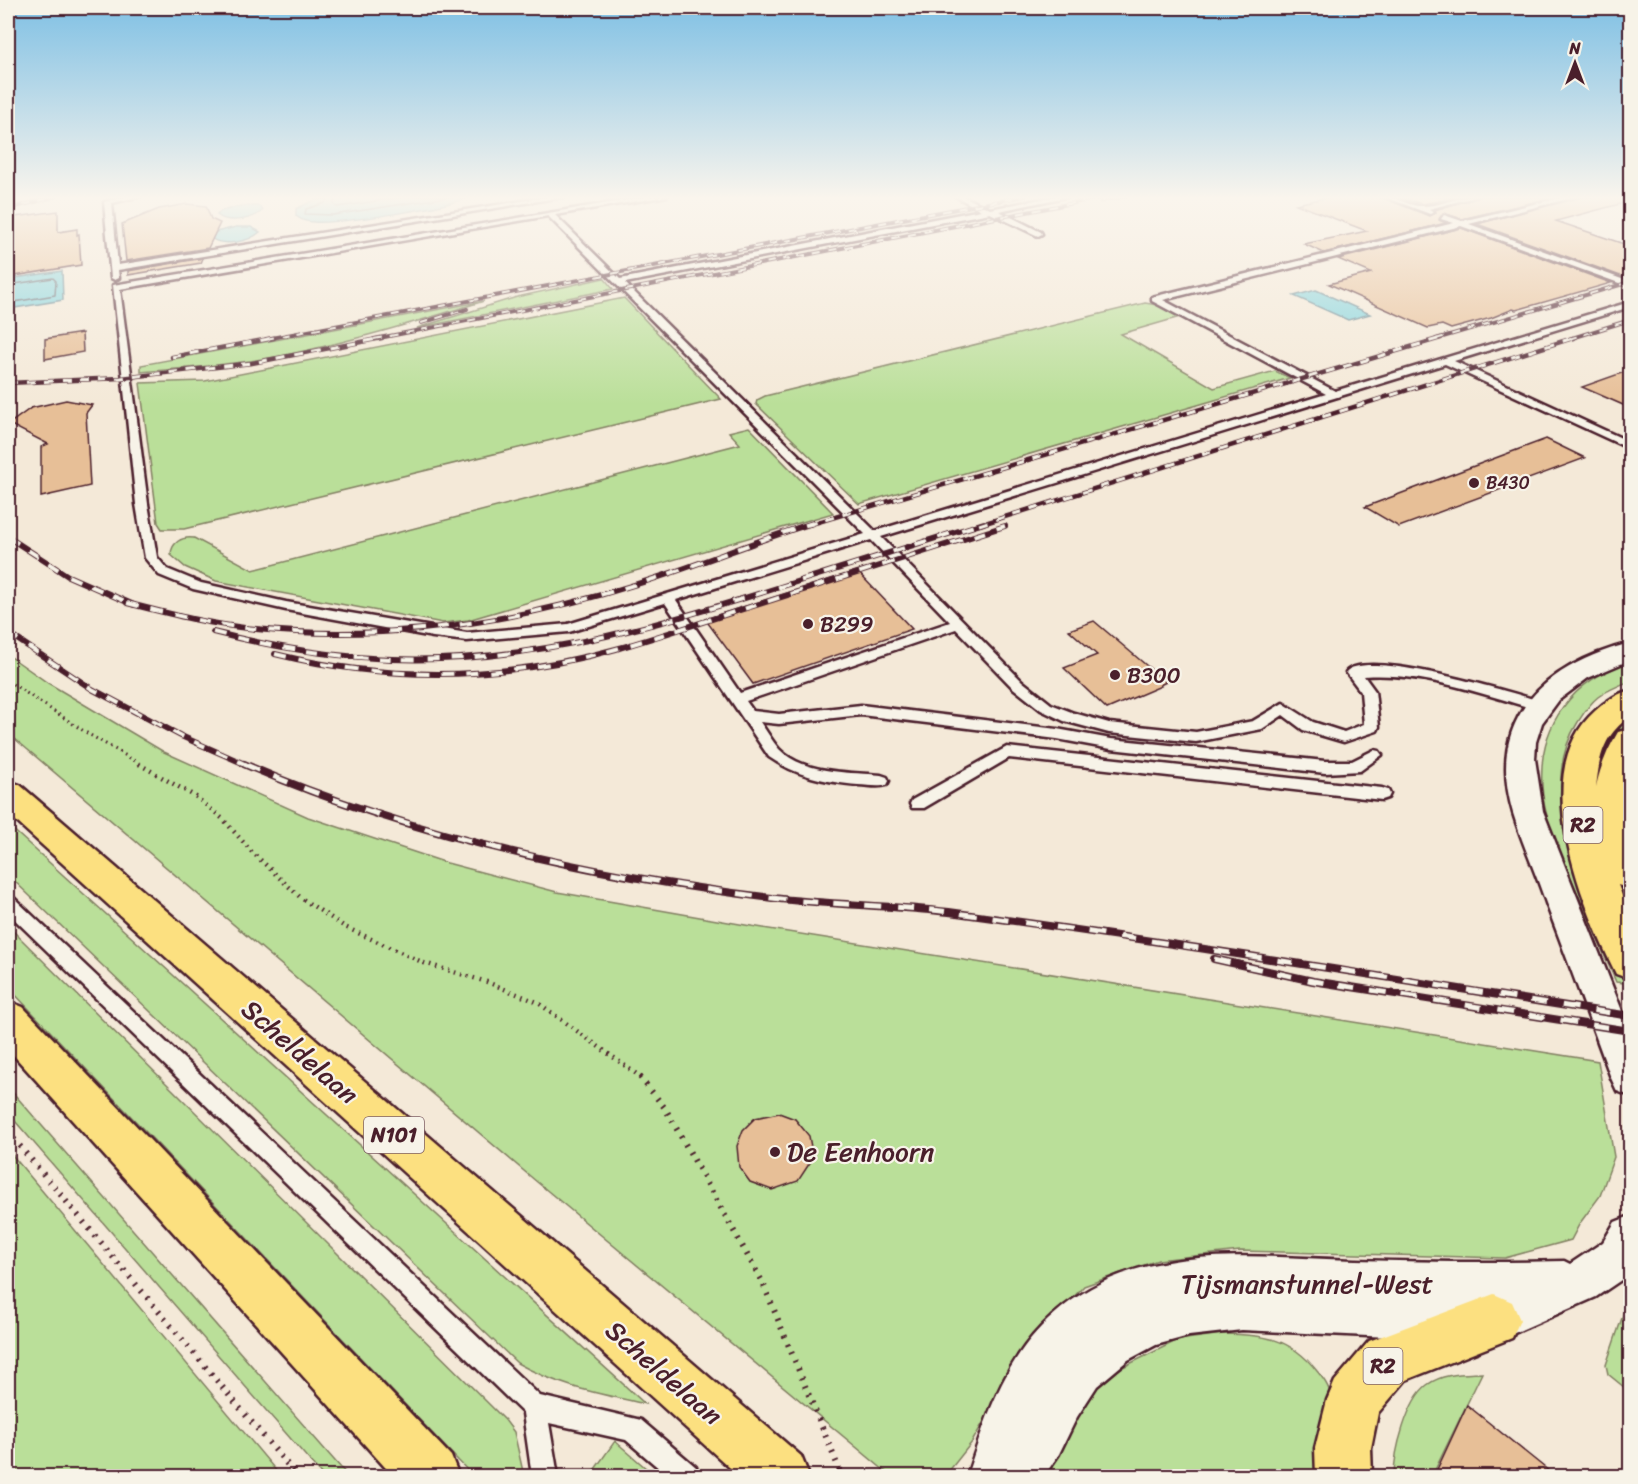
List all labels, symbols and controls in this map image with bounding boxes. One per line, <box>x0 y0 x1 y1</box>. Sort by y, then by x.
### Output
north arrow <box>1545 33 1605 93</box>
text: N <box>1568 34 1581 63</box>
place label: B430 <box>1486 467 1530 499</box>
marker: B430 <box>1467 476 1481 490</box>
place label: B299 <box>820 605 874 644</box>
marker: B299 <box>801 617 815 631</box>
place label: B300 <box>1127 656 1181 695</box>
marker: B300 <box>1108 668 1122 682</box>
road number: R2 <box>1564 807 1602 843</box>
street label: Scheldelaan <box>230 987 370 1117</box>
road number: N101 <box>364 1117 424 1153</box>
place label: De Eenhoorn <box>787 1128 935 1176</box>
marker: De Eenhoorn <box>768 1145 782 1159</box>
street label: Tijsmanstunnel-West <box>1181 1260 1433 1308</box>
street label: Scheldelaan <box>594 1308 734 1438</box>
road number: R2 <box>1364 1348 1402 1384</box>

